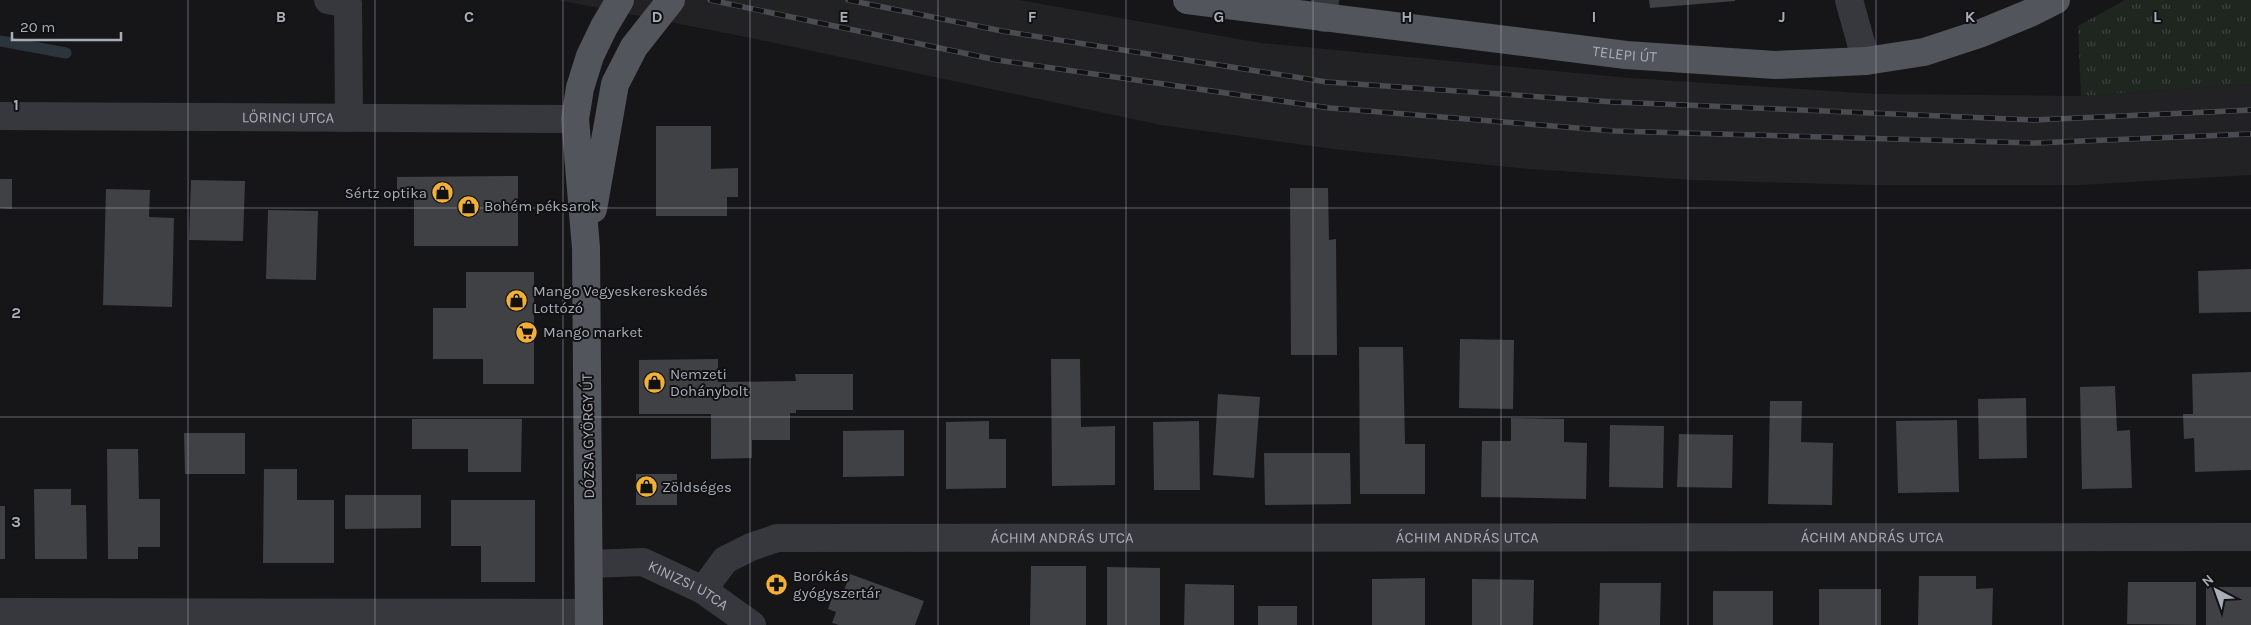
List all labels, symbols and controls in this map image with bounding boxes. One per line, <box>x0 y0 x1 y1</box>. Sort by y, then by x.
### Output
text: B <box>276 7 286 26</box>
text: C <box>464 7 474 26</box>
text: D <box>652 7 663 26</box>
text: E <box>839 7 849 26</box>
text: F <box>1028 7 1037 26</box>
text: G <box>1214 7 1224 26</box>
text: H <box>1401 7 1413 26</box>
text: I <box>1592 7 1596 26</box>
text: J <box>1778 7 1786 26</box>
text: K <box>1965 7 1976 26</box>
text: L <box>2153 7 2161 26</box>
scale bar <box>12 10 121 42</box>
text: 20 m <box>20 18 55 36</box>
street label: TELEPI ÚT <box>1591 42 1658 66</box>
text: 1 <box>13 95 19 114</box>
street label: LŐRINCI UTCA <box>242 108 335 127</box>
shop icon: Sértz optika <box>431 181 455 205</box>
place label: Sértz optika <box>345 184 427 202</box>
shop icon: Bohém péksarok <box>456 194 480 218</box>
place label: Bohém péksarok <box>484 197 599 215</box>
place label: Mango Vegyeskereskedés Lottózó <box>533 282 708 317</box>
shop icon: Mango Vegyeskereskedés Lottózó <box>505 288 529 312</box>
text: 2 <box>11 303 21 322</box>
supermarket icon: Mango market <box>515 320 539 344</box>
place label: Mango market <box>543 323 643 341</box>
place label: Nemzeti Dohánybolt <box>670 365 749 400</box>
shop icon: Nemzeti Dohánybolt <box>642 371 666 395</box>
street label: DÓZSA GYÖRGY ÚT <box>578 373 598 499</box>
shop icon: Zöldséges <box>634 475 658 499</box>
place label: Zöldséges <box>662 478 732 496</box>
text: 3 <box>11 512 21 531</box>
street label: ÁCHIM ANDRÁS UTCA <box>1396 528 1539 547</box>
street label: ÁCHIM ANDRÁS UTCA <box>1801 528 1944 546</box>
street label: ÁCHIM ANDRÁS UTCA <box>991 529 1134 547</box>
street label: KINIZSI UTCA <box>645 557 732 614</box>
north arrow <box>2191 565 2241 615</box>
place label: Borókás gyógyszertár <box>793 567 881 602</box>
text: N <box>2198 571 2217 590</box>
pharmacy icon: Borókás gyógyszertár <box>765 573 789 597</box>

